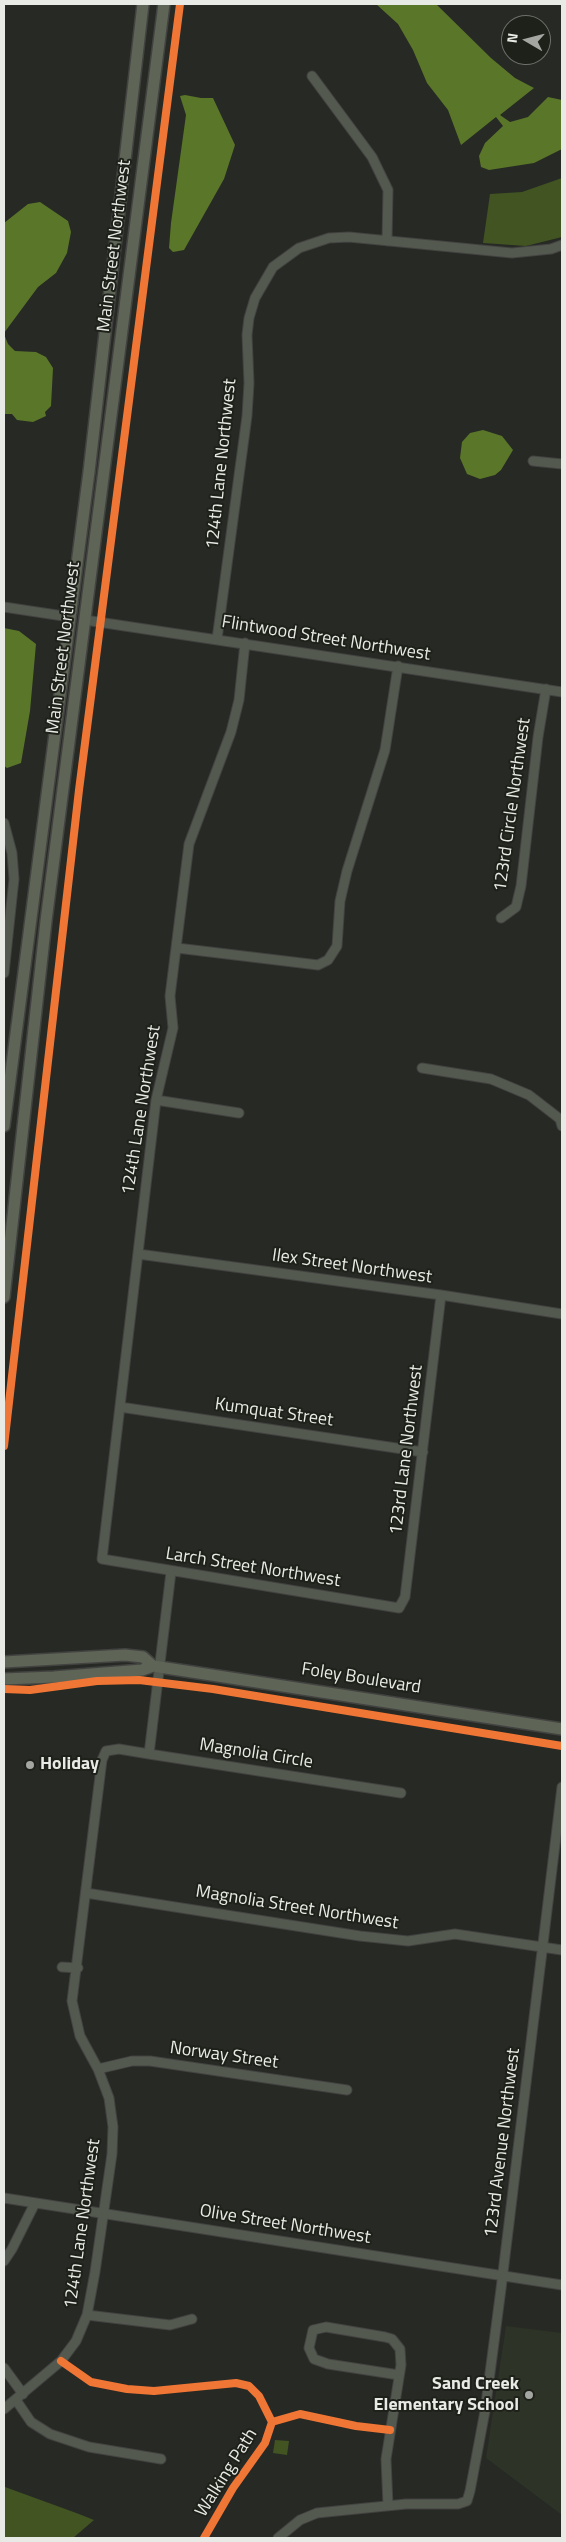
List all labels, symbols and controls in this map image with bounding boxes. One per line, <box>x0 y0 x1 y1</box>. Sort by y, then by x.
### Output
north arrow <box>501 15 551 65</box>
text: N <box>501 32 523 44</box>
street label: Main Street Northwest <box>94 159 136 333</box>
street label: 124th Lane Northwest <box>202 378 242 550</box>
street label: Main Street Northwest <box>43 561 85 735</box>
street label: Flintwood Street Northwest <box>220 612 432 666</box>
street label: 123rd Circle Northwest <box>490 717 536 893</box>
street label: 124th Lane Northwest <box>118 1024 166 1196</box>
street label: Ilex Street Northwest <box>271 1245 433 1289</box>
street label: 123rd Lane Northwest <box>386 1364 428 1536</box>
street label: Kumquat Street <box>213 1394 335 1432</box>
street label: Larch Street Northwest <box>164 1544 342 1592</box>
street label: Foley Boulevard <box>300 1659 422 1699</box>
street label: Magnolia Circle <box>198 1734 314 1774</box>
place label: Holiday <box>40 1754 99 1776</box>
marker: Holiday <box>24 1759 36 1771</box>
street label: Magnolia Street Northwest <box>194 1881 400 1935</box>
street label: Norway Street <box>168 2038 280 2074</box>
street label: 123rd Avenue Northwest <box>481 2047 525 2239</box>
street label: 124th Lane Northwest <box>60 2138 106 2310</box>
street label: Olive Street Northwest <box>198 2201 372 2249</box>
place label: Sand Creek Elementary School <box>374 2374 519 2416</box>
marker: Sand Creek Elementary School <box>523 2389 535 2401</box>
street label: Walking Path <box>191 2425 263 2521</box>

